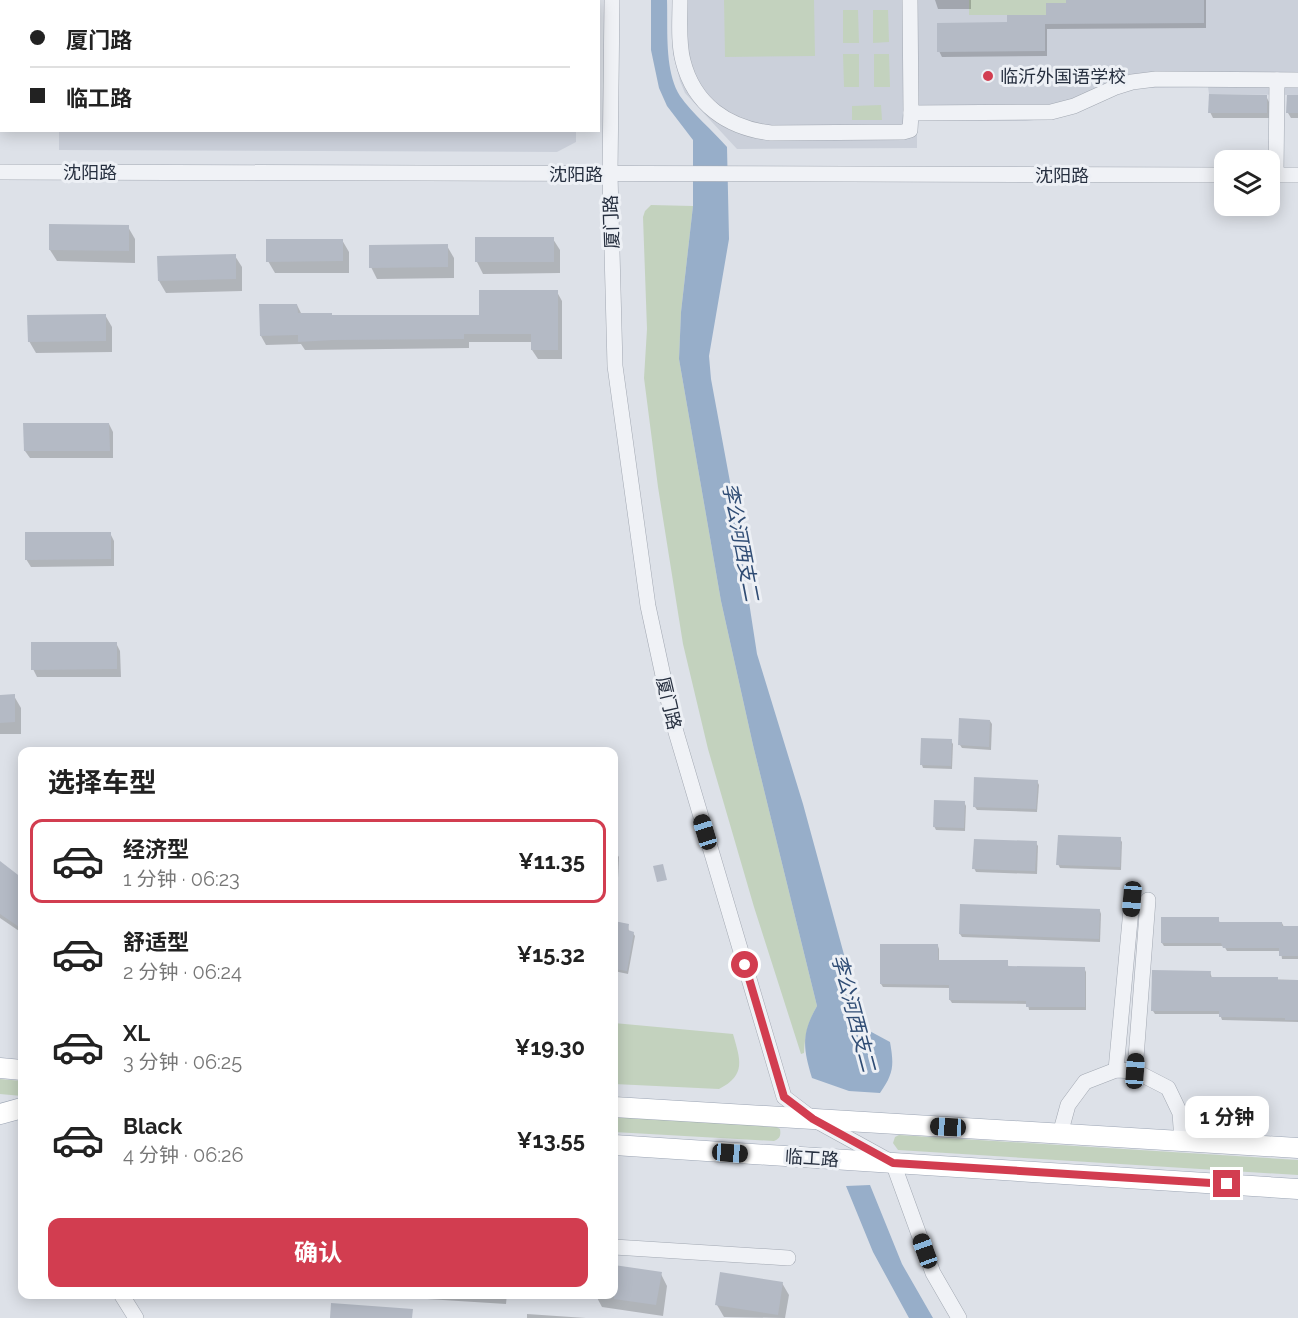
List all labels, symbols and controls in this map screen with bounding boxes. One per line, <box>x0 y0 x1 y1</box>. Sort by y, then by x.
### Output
text: 厦门路 <box>66 27 132 53</box>
place label: 临沂外国语学校 <box>1000 66 1126 87</box>
marker: 临沂外国语学校 <box>981 69 995 83</box>
text: 临工路 <box>66 85 132 111</box>
map controls <box>1214 150 1280 216</box>
button: layers <box>1214 150 1280 216</box>
street label: 沈阳路 <box>63 162 117 183</box>
street label: 沈阳路 <box>549 164 603 185</box>
street label: 沈阳路 <box>1035 165 1089 186</box>
street label: 厦门路 <box>600 195 622 249</box>
water label: 李公河西支二 <box>718 481 764 604</box>
street label: 厦门路 <box>653 674 685 732</box>
text: 选择车型 <box>48 767 156 798</box>
car <box>691 812 719 852</box>
icon: car <box>51 834 105 888</box>
text: 经济型 <box>123 836 189 862</box>
text: ¥11.35 <box>518 848 585 874</box>
text: 1 分钟 · 06:23 <box>123 867 240 891</box>
car <box>1121 880 1143 918</box>
icon: car <box>51 927 105 981</box>
text: 舒适型 <box>123 929 189 955</box>
text: ¥15.32 <box>517 941 585 967</box>
route start <box>731 951 758 978</box>
water label: 李公河西支二 <box>827 952 881 1075</box>
text: 2 分钟 · 06:24 <box>123 960 242 984</box>
icon: car <box>51 1020 105 1074</box>
text: XL <box>123 1020 150 1046</box>
text: ¥19.30 <box>515 1034 585 1060</box>
text: 3 分钟 · 06:25 <box>123 1050 242 1074</box>
car <box>1125 1052 1145 1090</box>
callout: 1 分钟 <box>1185 1097 1269 1139</box>
text: 1 分钟 <box>1200 1105 1254 1129</box>
icon: car <box>51 1113 105 1167</box>
text: Black <box>123 1113 182 1139</box>
car <box>930 1117 966 1137</box>
text: ¥13.55 <box>517 1127 585 1153</box>
text: 4 分钟 · 06:26 <box>123 1143 244 1167</box>
car <box>711 1143 749 1163</box>
street label: 临工路 <box>784 1146 840 1170</box>
route end <box>1213 1170 1240 1197</box>
button: 确认 <box>48 1218 588 1287</box>
car <box>910 1231 940 1271</box>

